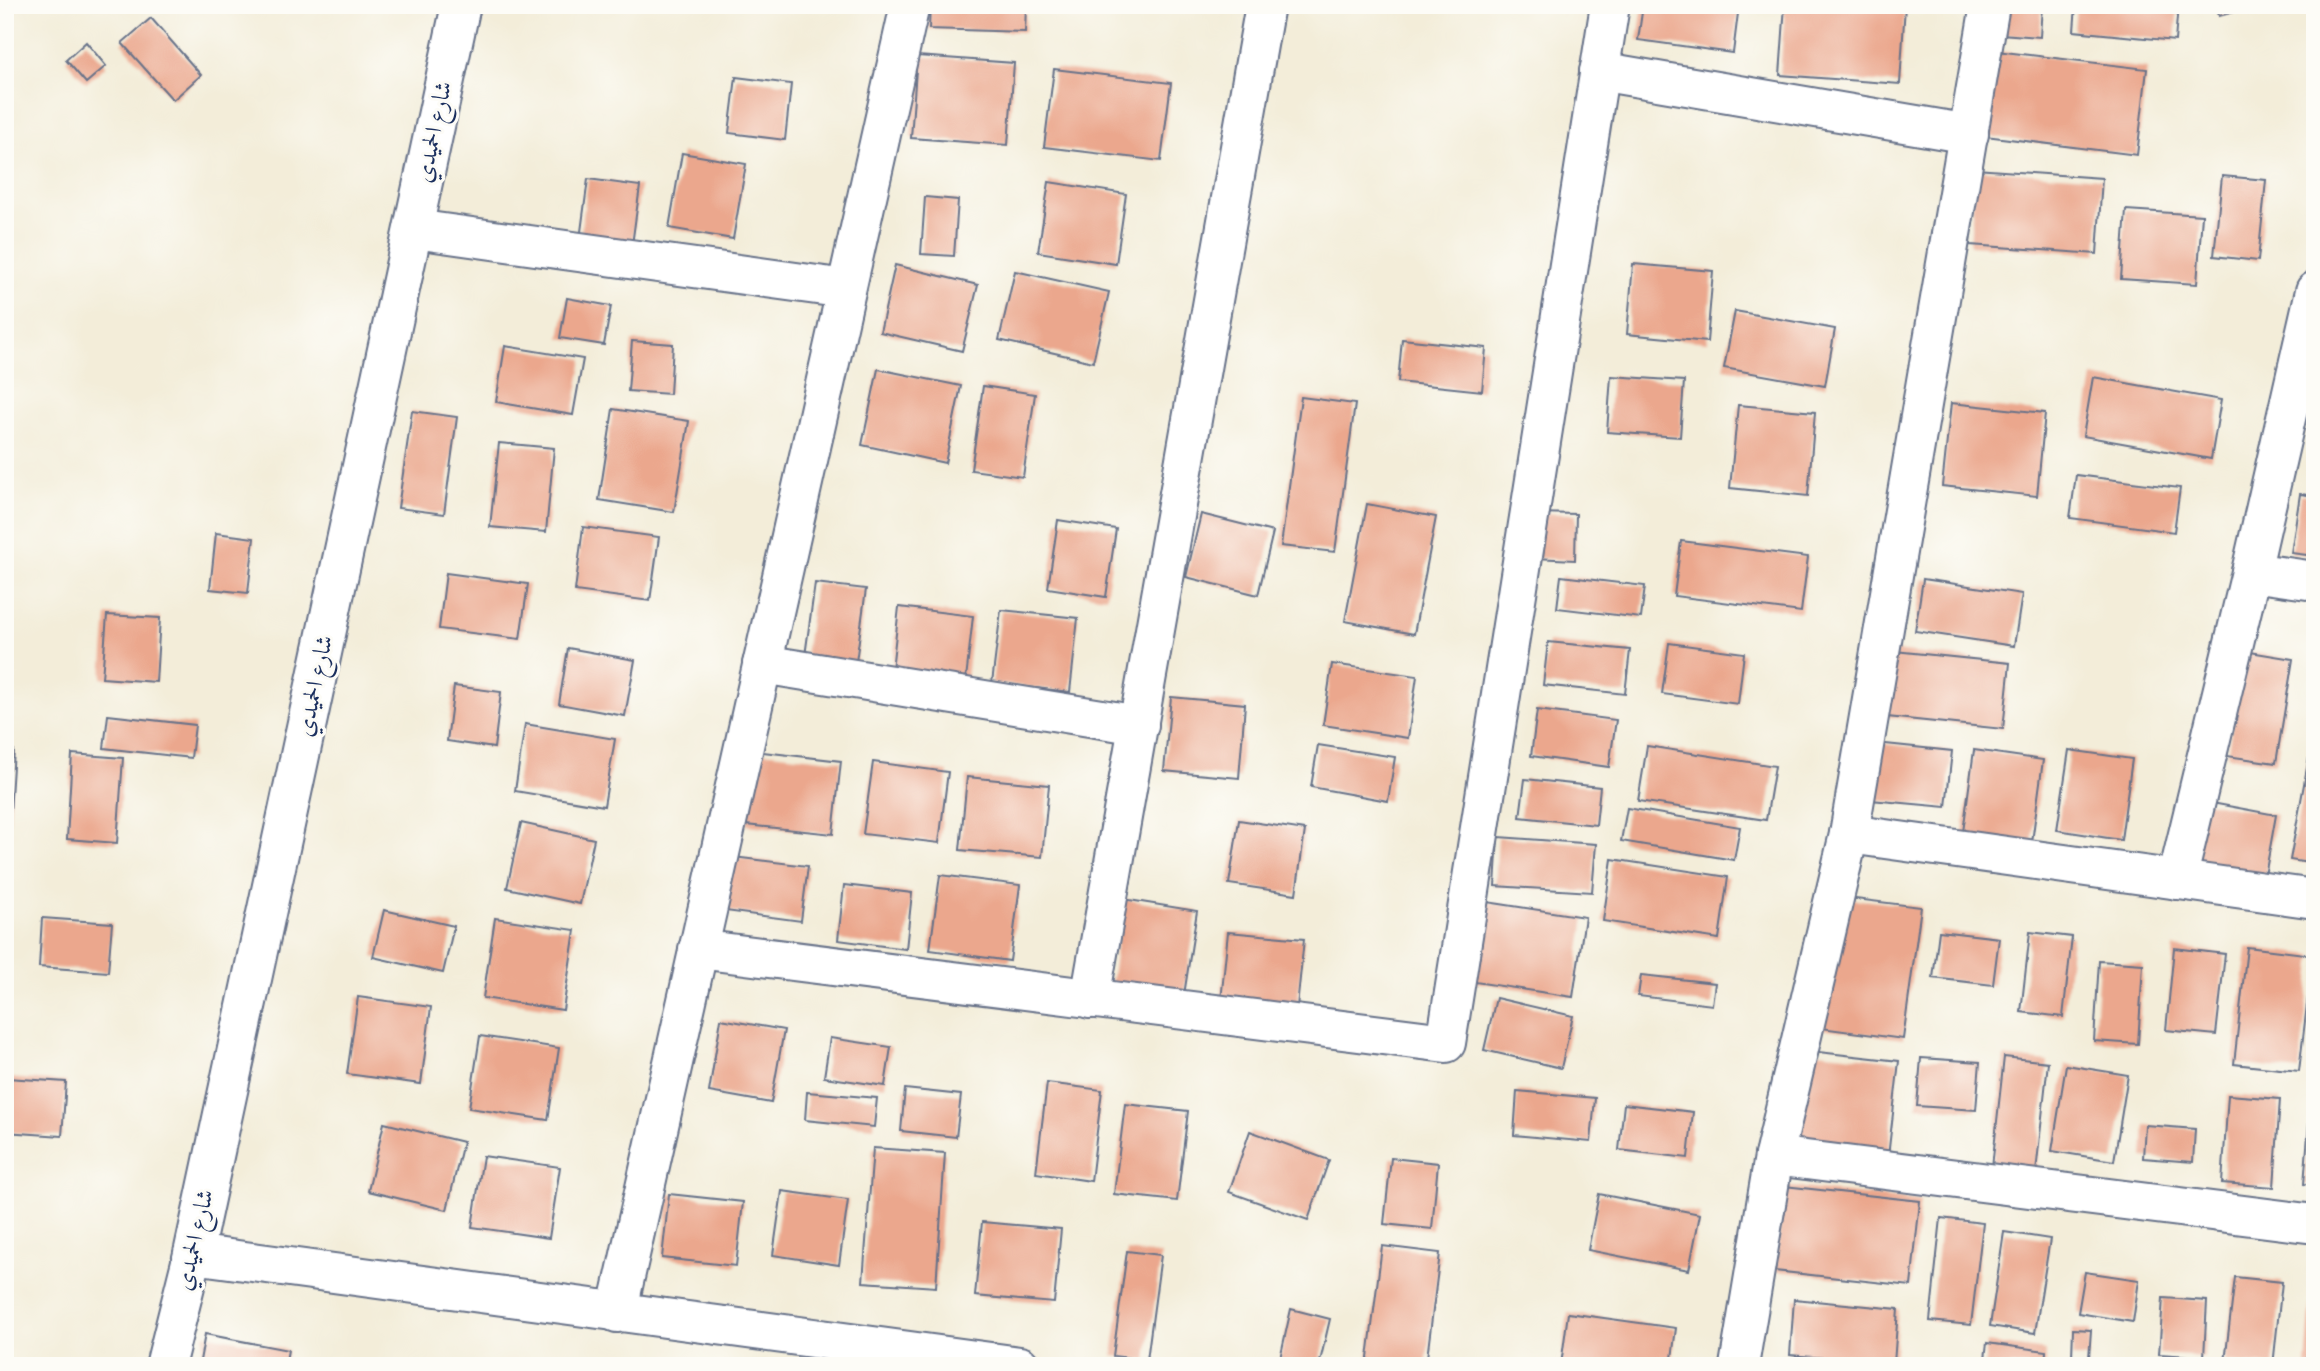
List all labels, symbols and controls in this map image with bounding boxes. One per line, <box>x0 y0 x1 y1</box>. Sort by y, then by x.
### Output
street label: شارع الحميدي <box>409 78 463 186</box>
street label: شارع الحميدي <box>290 632 344 740</box>
street label: شارع الحميدي <box>169 1186 225 1294</box>

